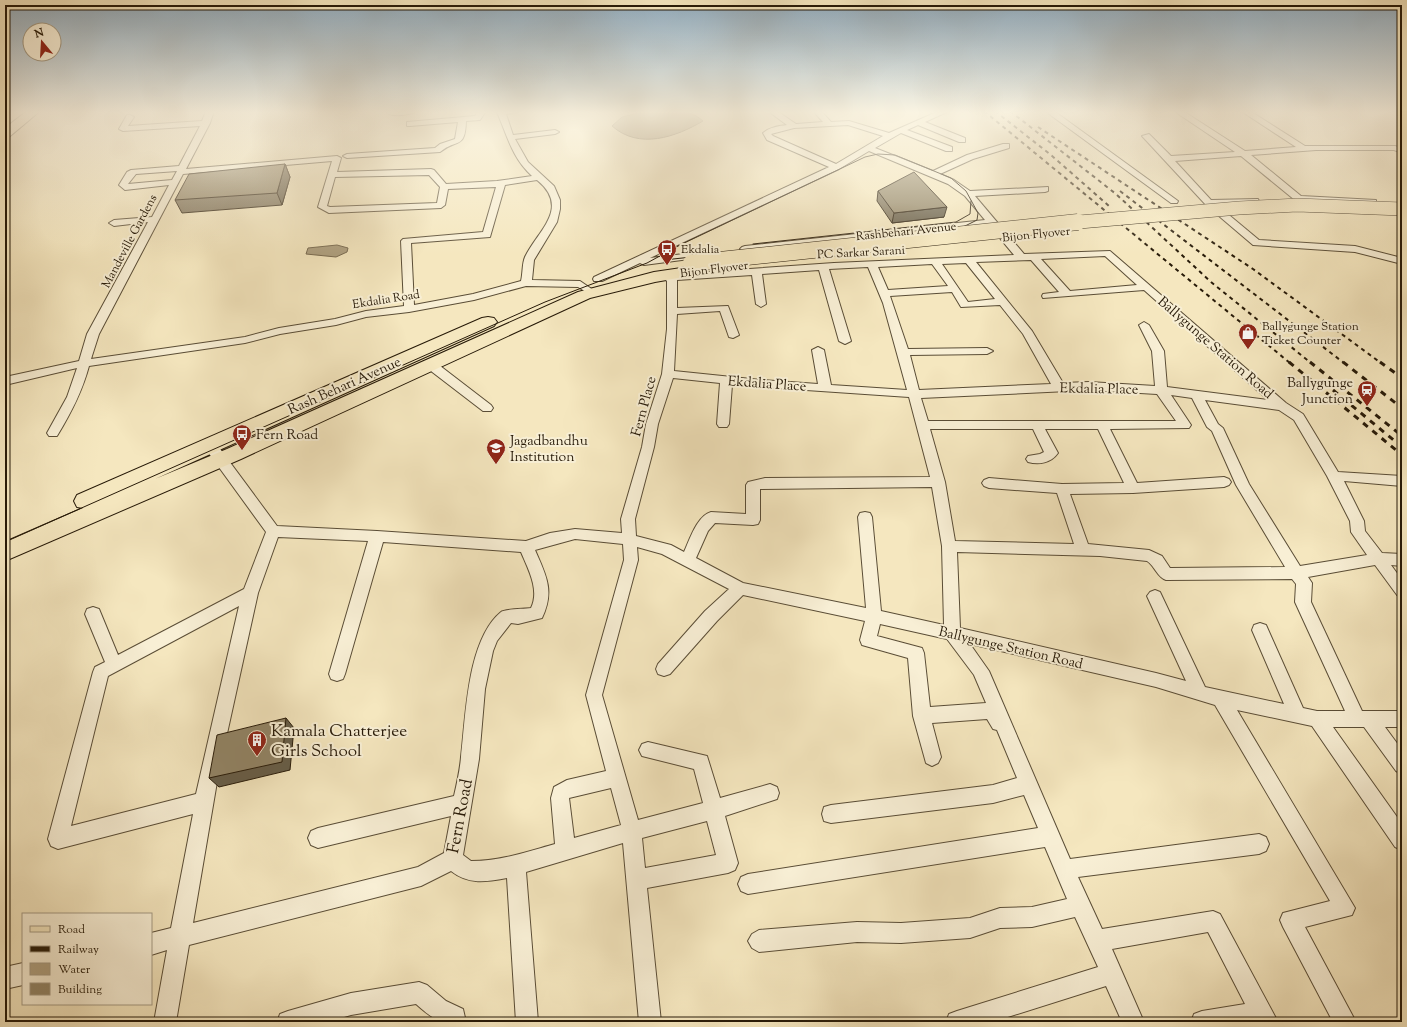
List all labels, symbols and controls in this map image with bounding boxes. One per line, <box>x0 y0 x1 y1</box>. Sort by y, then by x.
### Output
north arrow <box>22 22 62 62</box>
text: N <box>32 24 46 43</box>
street label: Mandeville Gardens <box>98 191 162 292</box>
street label: Rashbehari Avenue <box>855 218 958 246</box>
street label: Bijon Flyover <box>1001 222 1072 248</box>
bus stop icon: Ekdalia <box>656 238 678 266</box>
place label: Ekdalia <box>681 241 720 259</box>
street label: PC Sarkar Sarani <box>817 242 906 264</box>
street label: Bijon Flyover <box>679 257 750 283</box>
street label: Ekdalia Road <box>351 286 421 314</box>
street label: Ballygunge Station Road <box>1152 293 1277 404</box>
place label: Ballygunge Station Ticket Counter <box>1262 318 1359 350</box>
shop icon: Ballygunge Station Ticket Counter <box>1237 322 1259 350</box>
street label: Rash Behari Avenue <box>285 353 405 421</box>
street label: Ekdalia Place <box>727 372 807 398</box>
street label: Fern Place <box>627 374 663 439</box>
place label: Ballygunge Junction <box>1287 374 1353 410</box>
street label: Ekdalia Place <box>1059 379 1138 401</box>
station icon: Ballygunge Junction <box>1356 379 1378 407</box>
bus stop icon: Fern Road <box>231 423 253 451</box>
place label: Fern Road <box>256 426 318 446</box>
place label: Jagadbandhu Institution <box>509 432 588 468</box>
school or university icon: Jagadbandhu Institution <box>485 437 507 465</box>
street label: Ballygunge Station Road <box>936 623 1085 675</box>
place label: Kamala Chatterjee Girls School <box>271 720 407 764</box>
building icon: Kamala Chatterjee Girls School <box>246 729 268 757</box>
street label: Fern Road <box>442 777 480 856</box>
legend <box>22 913 152 1005</box>
text: Road <box>58 921 85 939</box>
text: Railway <box>58 941 99 959</box>
text: Water <box>58 961 91 979</box>
text: Building <box>58 981 102 999</box>

